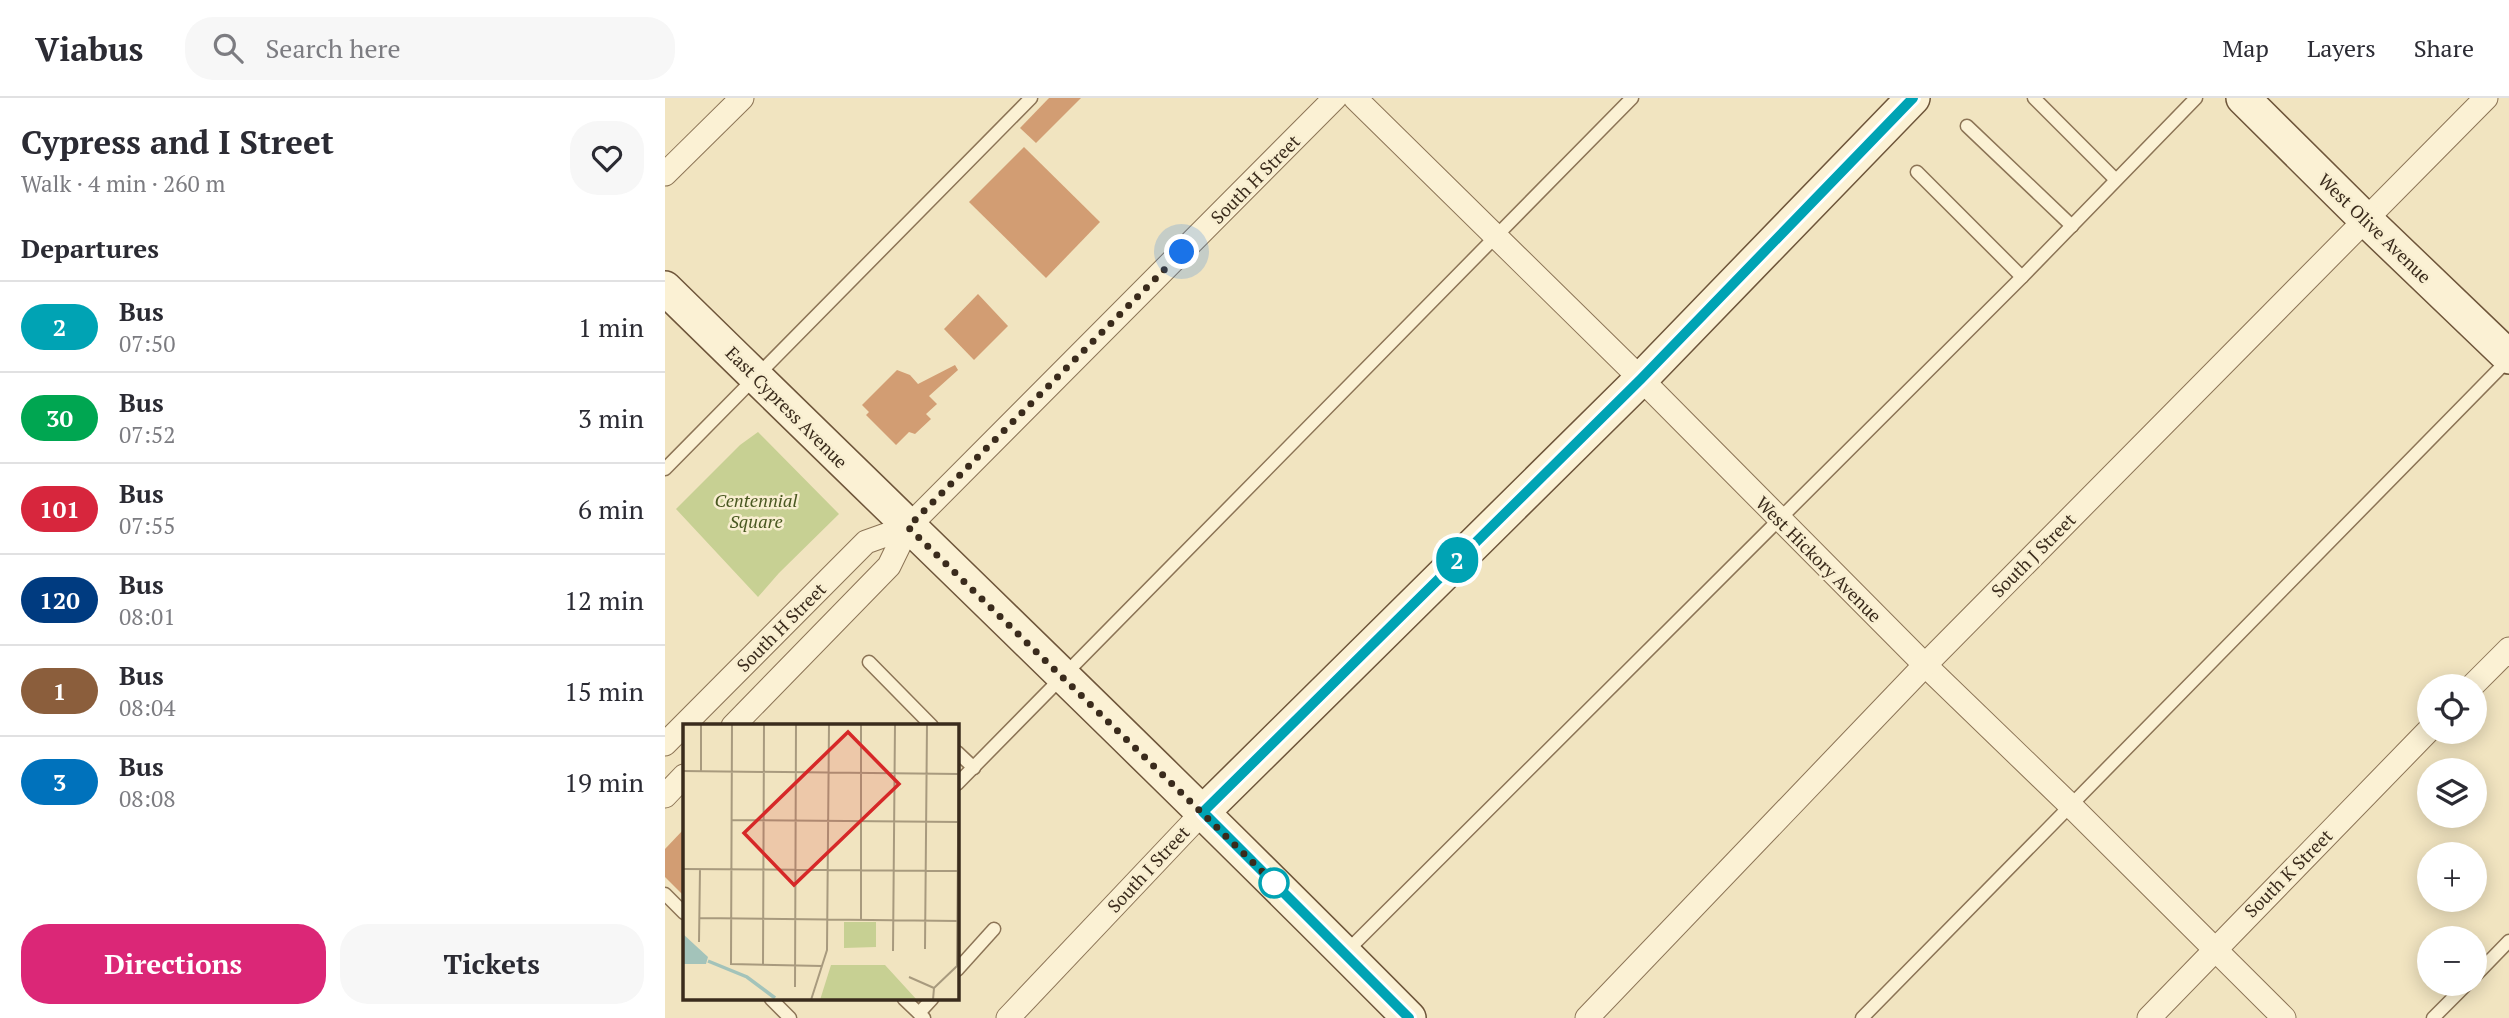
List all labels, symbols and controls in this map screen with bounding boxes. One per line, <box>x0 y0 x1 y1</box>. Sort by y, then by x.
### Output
search box <box>185 17 675 80</box>
text: Viabus <box>35 27 143 70</box>
icon: search <box>209 29 247 67</box>
text: Search here <box>265 31 401 65</box>
text: Map <box>2222 32 2269 64</box>
text: Layers <box>2307 32 2376 64</box>
text: Share <box>2414 32 2474 64</box>
text: Cypress and I Street <box>21 120 334 163</box>
button: heart <box>570 121 644 195</box>
street label: South H Street <box>1205 129 1305 229</box>
text: Walk · 4 min · 260 m <box>21 168 225 199</box>
street label: West Olive Avenue <box>2313 168 2437 288</box>
text: Departures <box>21 231 159 265</box>
your location <box>1164 234 1199 269</box>
text: Bus <box>119 294 164 328</box>
text: 1 min <box>578 310 644 344</box>
text: 2 <box>53 311 66 343</box>
text: 07:50 <box>119 328 176 359</box>
street label: East Cypress Avenue <box>721 341 853 473</box>
text: Bus <box>119 385 164 419</box>
text: 3 min <box>578 401 644 435</box>
text: 30 <box>46 402 73 434</box>
text: 07:52 <box>119 419 176 450</box>
text: Bus <box>119 476 164 510</box>
park label: Centennial Square <box>715 488 797 533</box>
street label: West Hickory Avenue <box>1751 491 1887 627</box>
text: 6 min <box>578 492 644 526</box>
text: 101 <box>39 493 80 525</box>
street label: South J Street <box>1986 507 2081 602</box>
text: 07:55 <box>119 510 176 541</box>
line badge: 2 <box>1434 537 1480 583</box>
text: 2 <box>1450 544 1464 576</box>
text: Bus <box>119 567 164 601</box>
street label: South H Street <box>731 577 831 677</box>
text: 12 min <box>564 583 644 617</box>
text: 120 <box>39 584 80 616</box>
text: 08:01 <box>119 601 176 632</box>
text: Bus <box>119 658 164 692</box>
text: 15 min <box>564 674 644 708</box>
map controls <box>2417 674 2487 996</box>
button: locate <box>2417 674 2487 744</box>
text: 1 <box>53 675 66 707</box>
text: 08:04 <box>119 692 176 723</box>
inset map <box>683 724 959 1000</box>
text: Bus <box>119 749 164 783</box>
button: layers <box>2417 758 2487 828</box>
text: 19 min <box>564 765 644 799</box>
text: 3 <box>53 766 66 798</box>
text: 08:08 <box>119 783 176 814</box>
street label: South I Street <box>1102 820 1195 918</box>
street label: South K Street <box>2239 823 2338 922</box>
button: + <box>2417 842 2487 912</box>
unlabelled marker <box>1259 868 1289 898</box>
button: Directions <box>21 924 326 1004</box>
button: Tickets <box>340 924 644 1004</box>
button: − <box>2417 926 2487 996</box>

